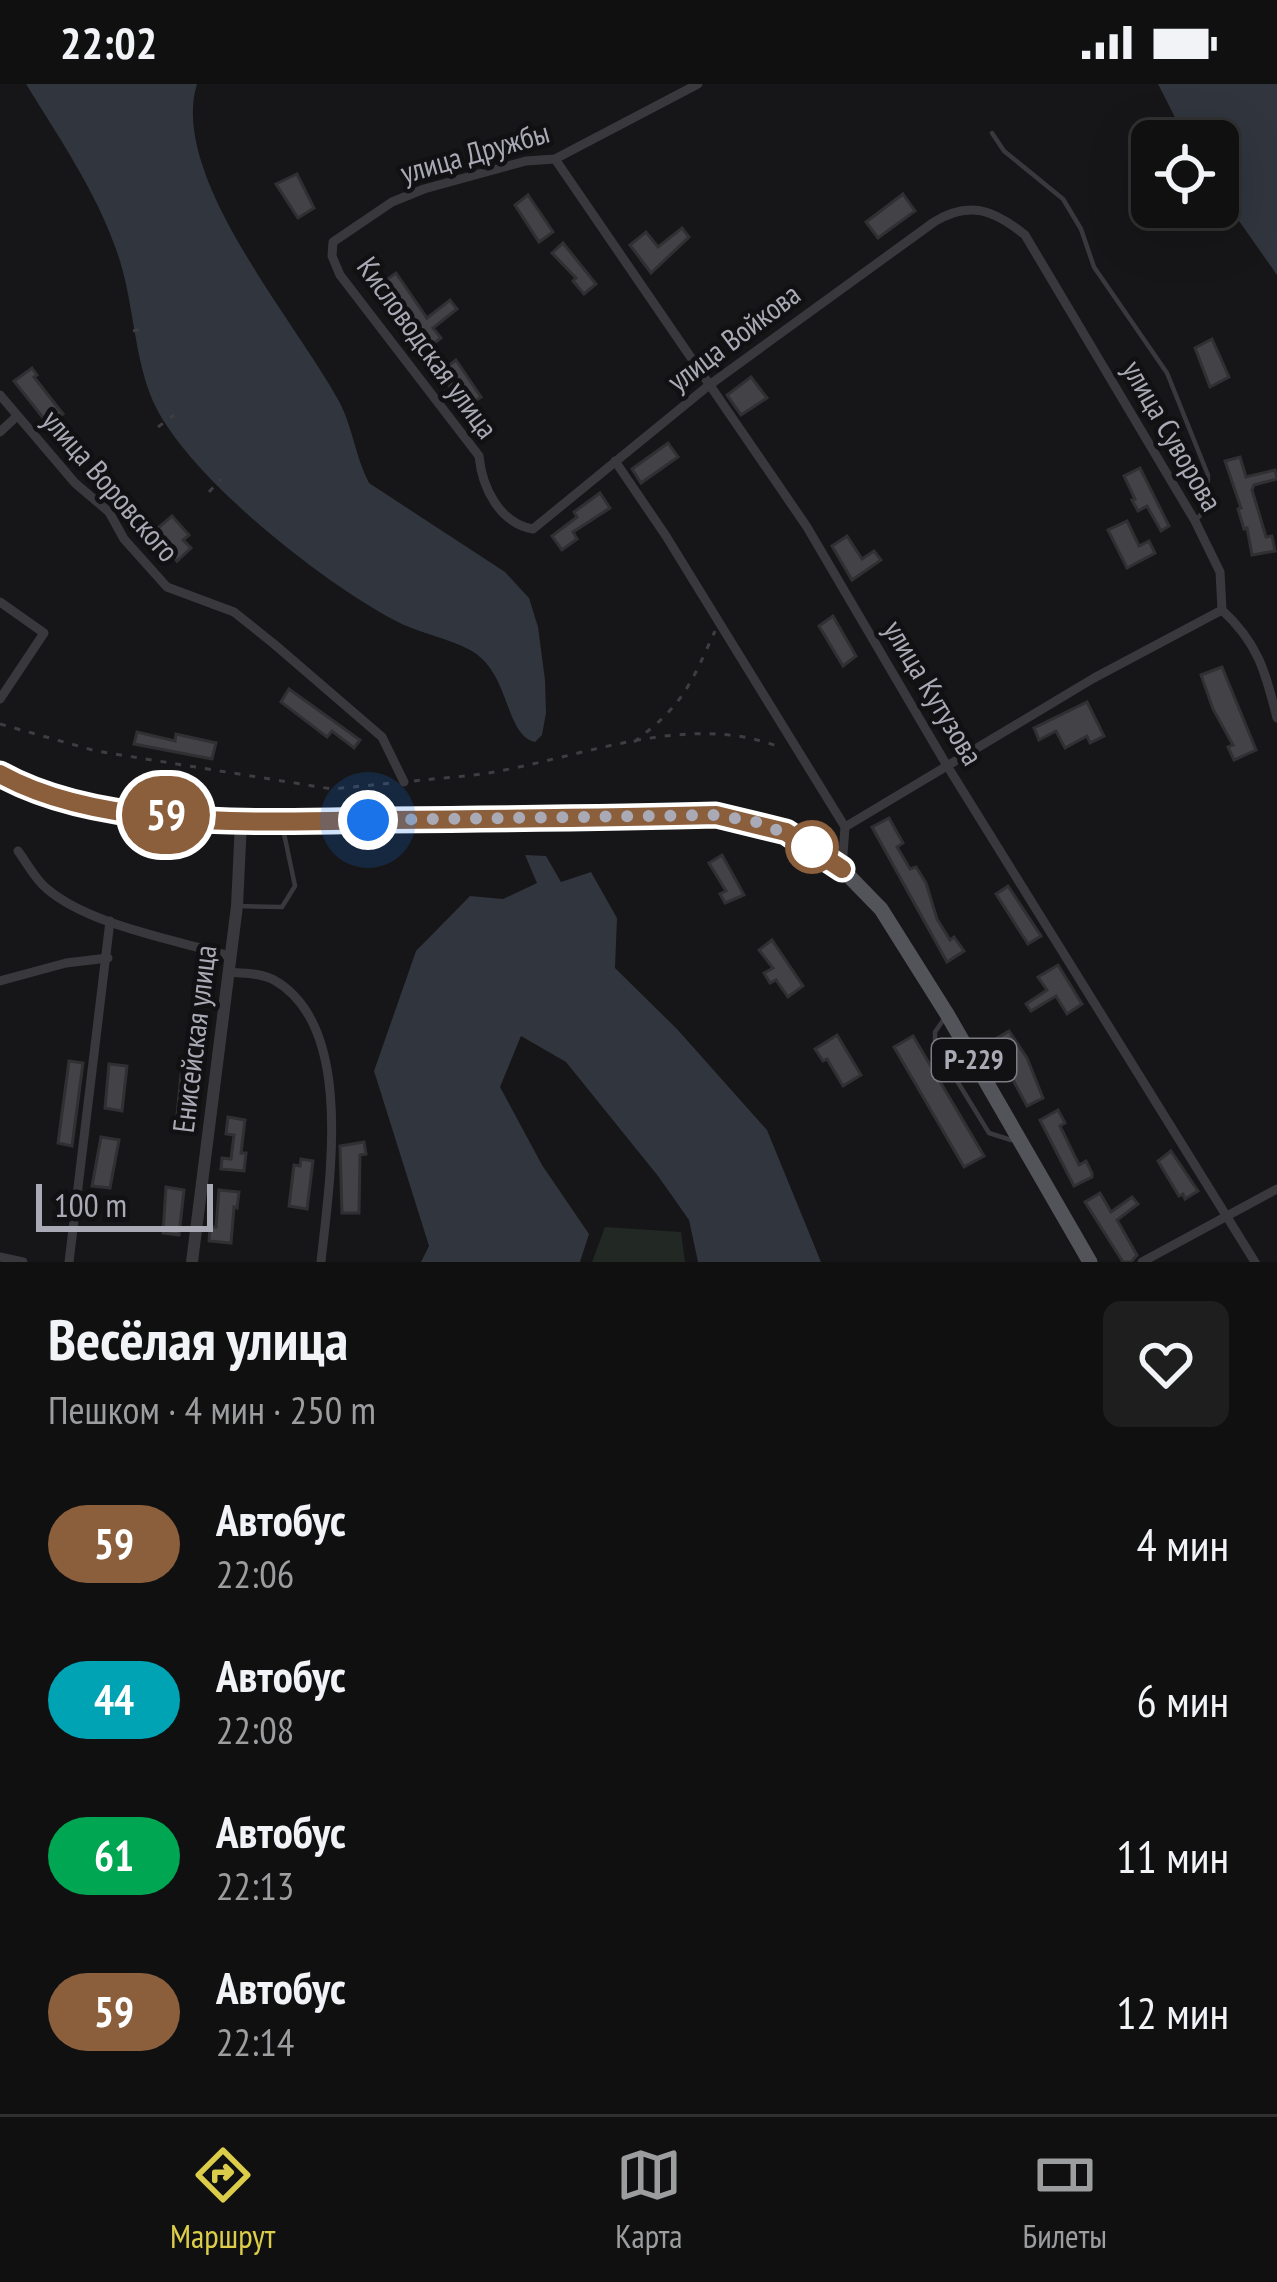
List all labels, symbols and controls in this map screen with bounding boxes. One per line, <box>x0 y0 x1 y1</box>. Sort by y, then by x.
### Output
text: 22:02 <box>60 13 157 71</box>
street label: улица Дружбы <box>396 112 553 191</box>
map controls <box>1131 120 1239 228</box>
button: locate <box>1131 120 1239 228</box>
street label: Кисловодская улица <box>349 248 507 446</box>
street label: улица Войкова <box>659 274 807 399</box>
street label: улица Суворова <box>1114 353 1232 518</box>
street label: улица Воровского <box>34 401 188 569</box>
street label: улица Кутузова <box>876 613 993 772</box>
line badge: 59 <box>112 776 220 854</box>
text: 59 <box>146 787 186 842</box>
your location <box>338 790 398 850</box>
unlabelled marker <box>787 822 837 872</box>
street label: Енисейская улица <box>163 943 224 1135</box>
road number: Р-229 <box>932 1039 1016 1081</box>
scale bar <box>36 1178 213 1231</box>
text: 100 m <box>54 1183 127 1226</box>
button: heart <box>1103 1301 1229 1427</box>
text: Весёлая улица <box>48 1302 348 1376</box>
text: Пешком · 4 мин · 250 m <box>48 1384 376 1435</box>
text: Автобус <box>216 1490 346 1548</box>
text: 4 мин <box>1136 1515 1229 1573</box>
text: 59 <box>94 1516 134 1571</box>
text: 22:06 <box>216 1548 294 1599</box>
text: Автобус <box>216 1646 346 1704</box>
text: 6 мин <box>1136 1671 1229 1729</box>
text: 44 <box>94 1672 134 1727</box>
text: 22:08 <box>216 1704 294 1755</box>
text: Автобус <box>216 1802 346 1860</box>
text: 11 мин <box>1116 1827 1229 1885</box>
text: 61 <box>94 1828 134 1883</box>
text: 22:13 <box>216 1860 294 1911</box>
text: Автобус <box>216 1958 346 2016</box>
text: 12 мин <box>1116 1983 1229 2041</box>
text: 59 <box>94 1984 134 2039</box>
text: 22:14 <box>216 2016 294 2067</box>
tab: Маршрут <box>170 2142 275 2257</box>
tab: Карта <box>615 2142 683 2257</box>
tab: Билеты <box>1022 2142 1107 2257</box>

